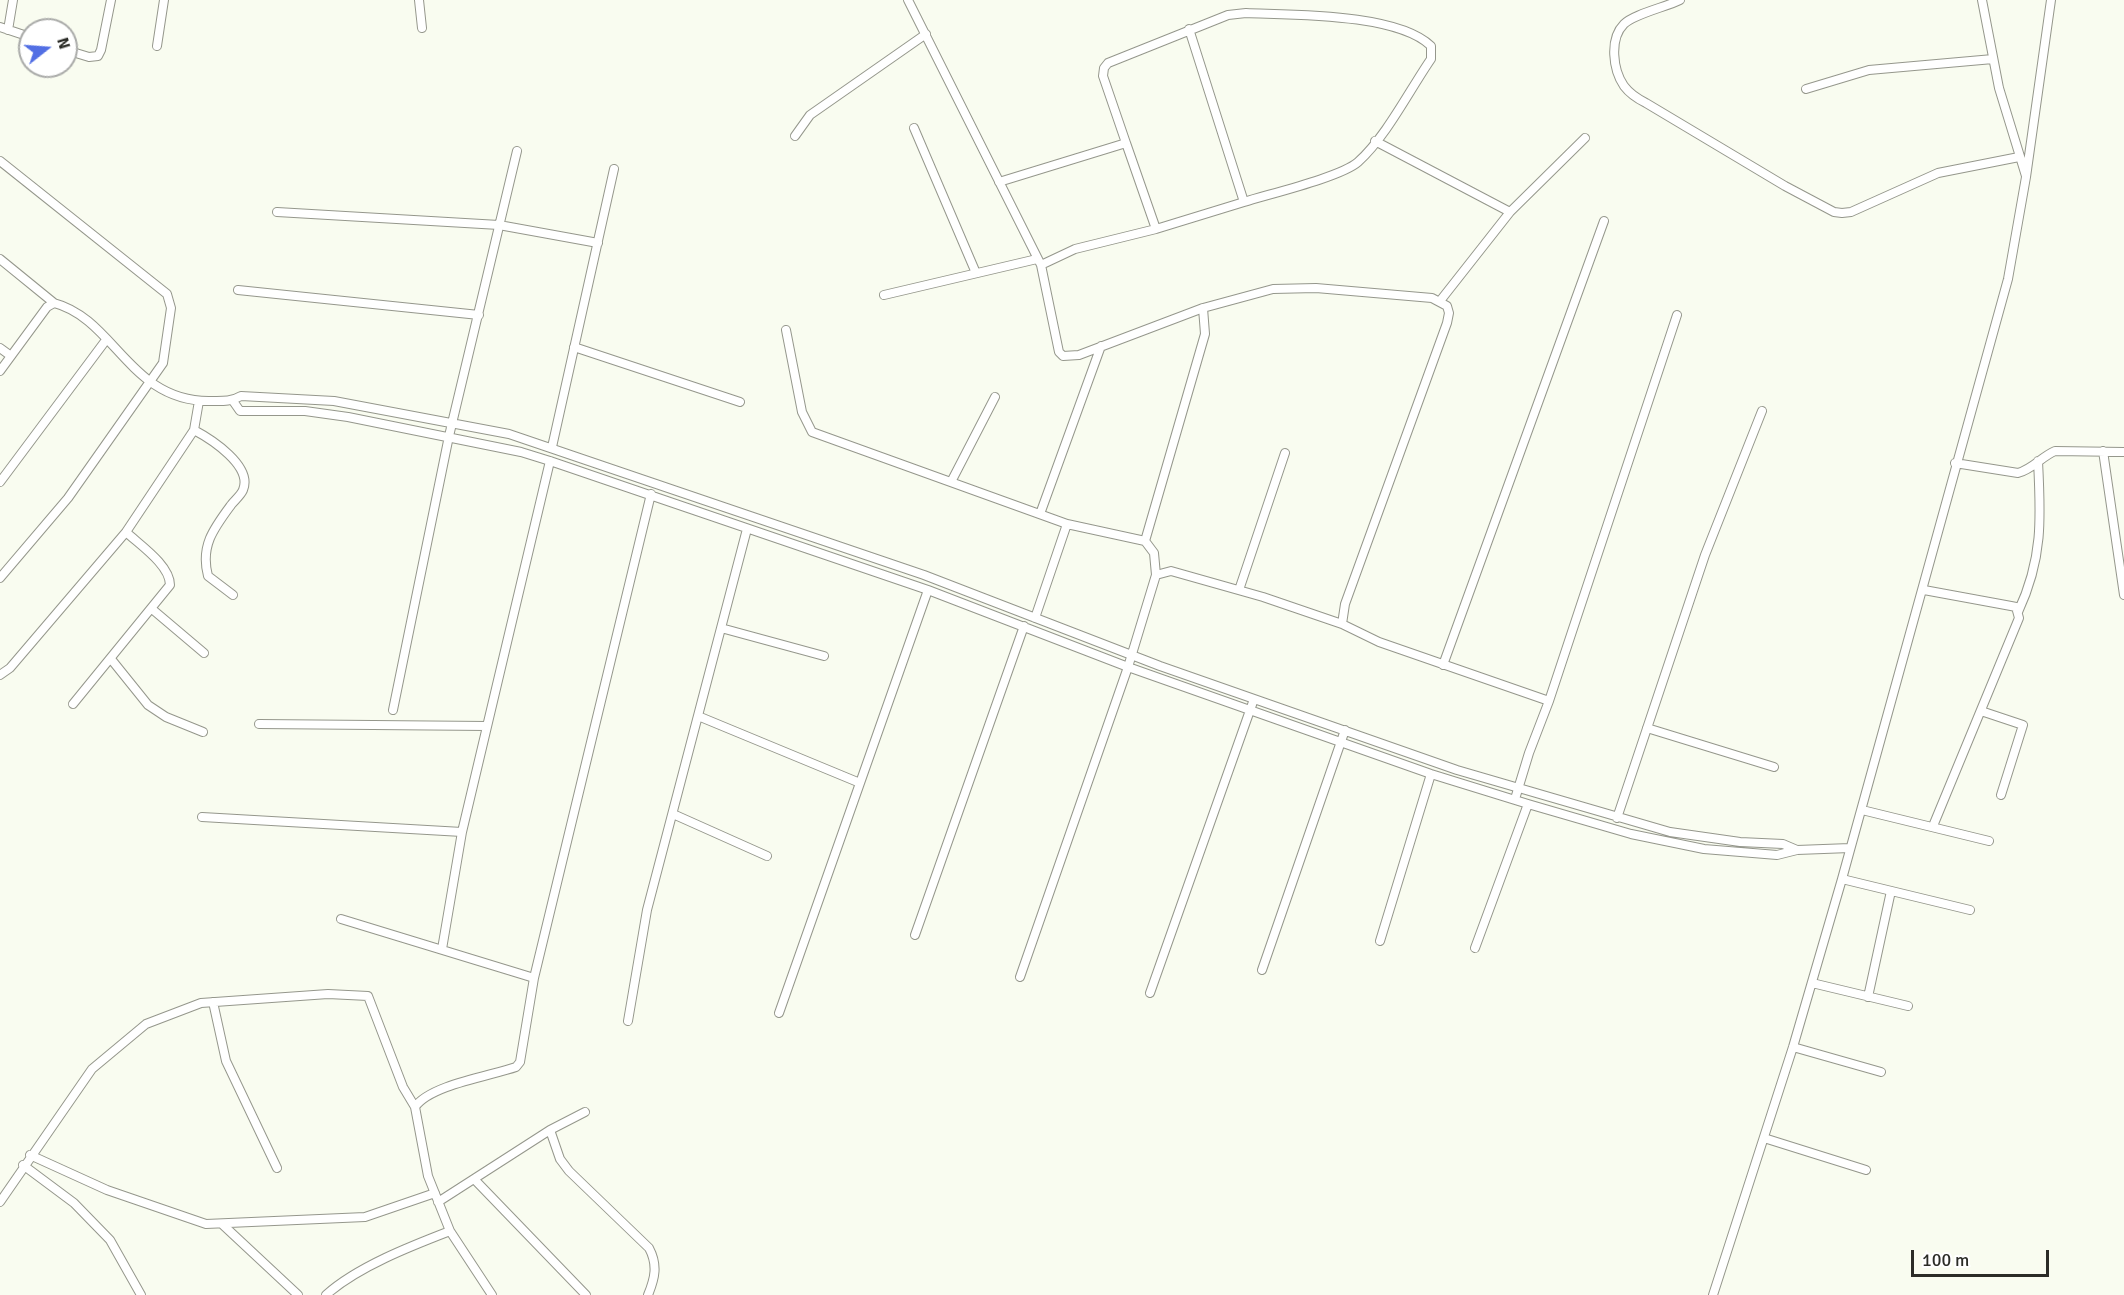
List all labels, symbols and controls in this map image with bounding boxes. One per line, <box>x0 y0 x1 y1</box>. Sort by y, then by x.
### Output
north arrow <box>18 18 78 78</box>
text: N <box>52 35 74 52</box>
scale bar <box>1914 1238 2052 1276</box>
text: 100 m <box>1922 1249 1969 1271</box>

